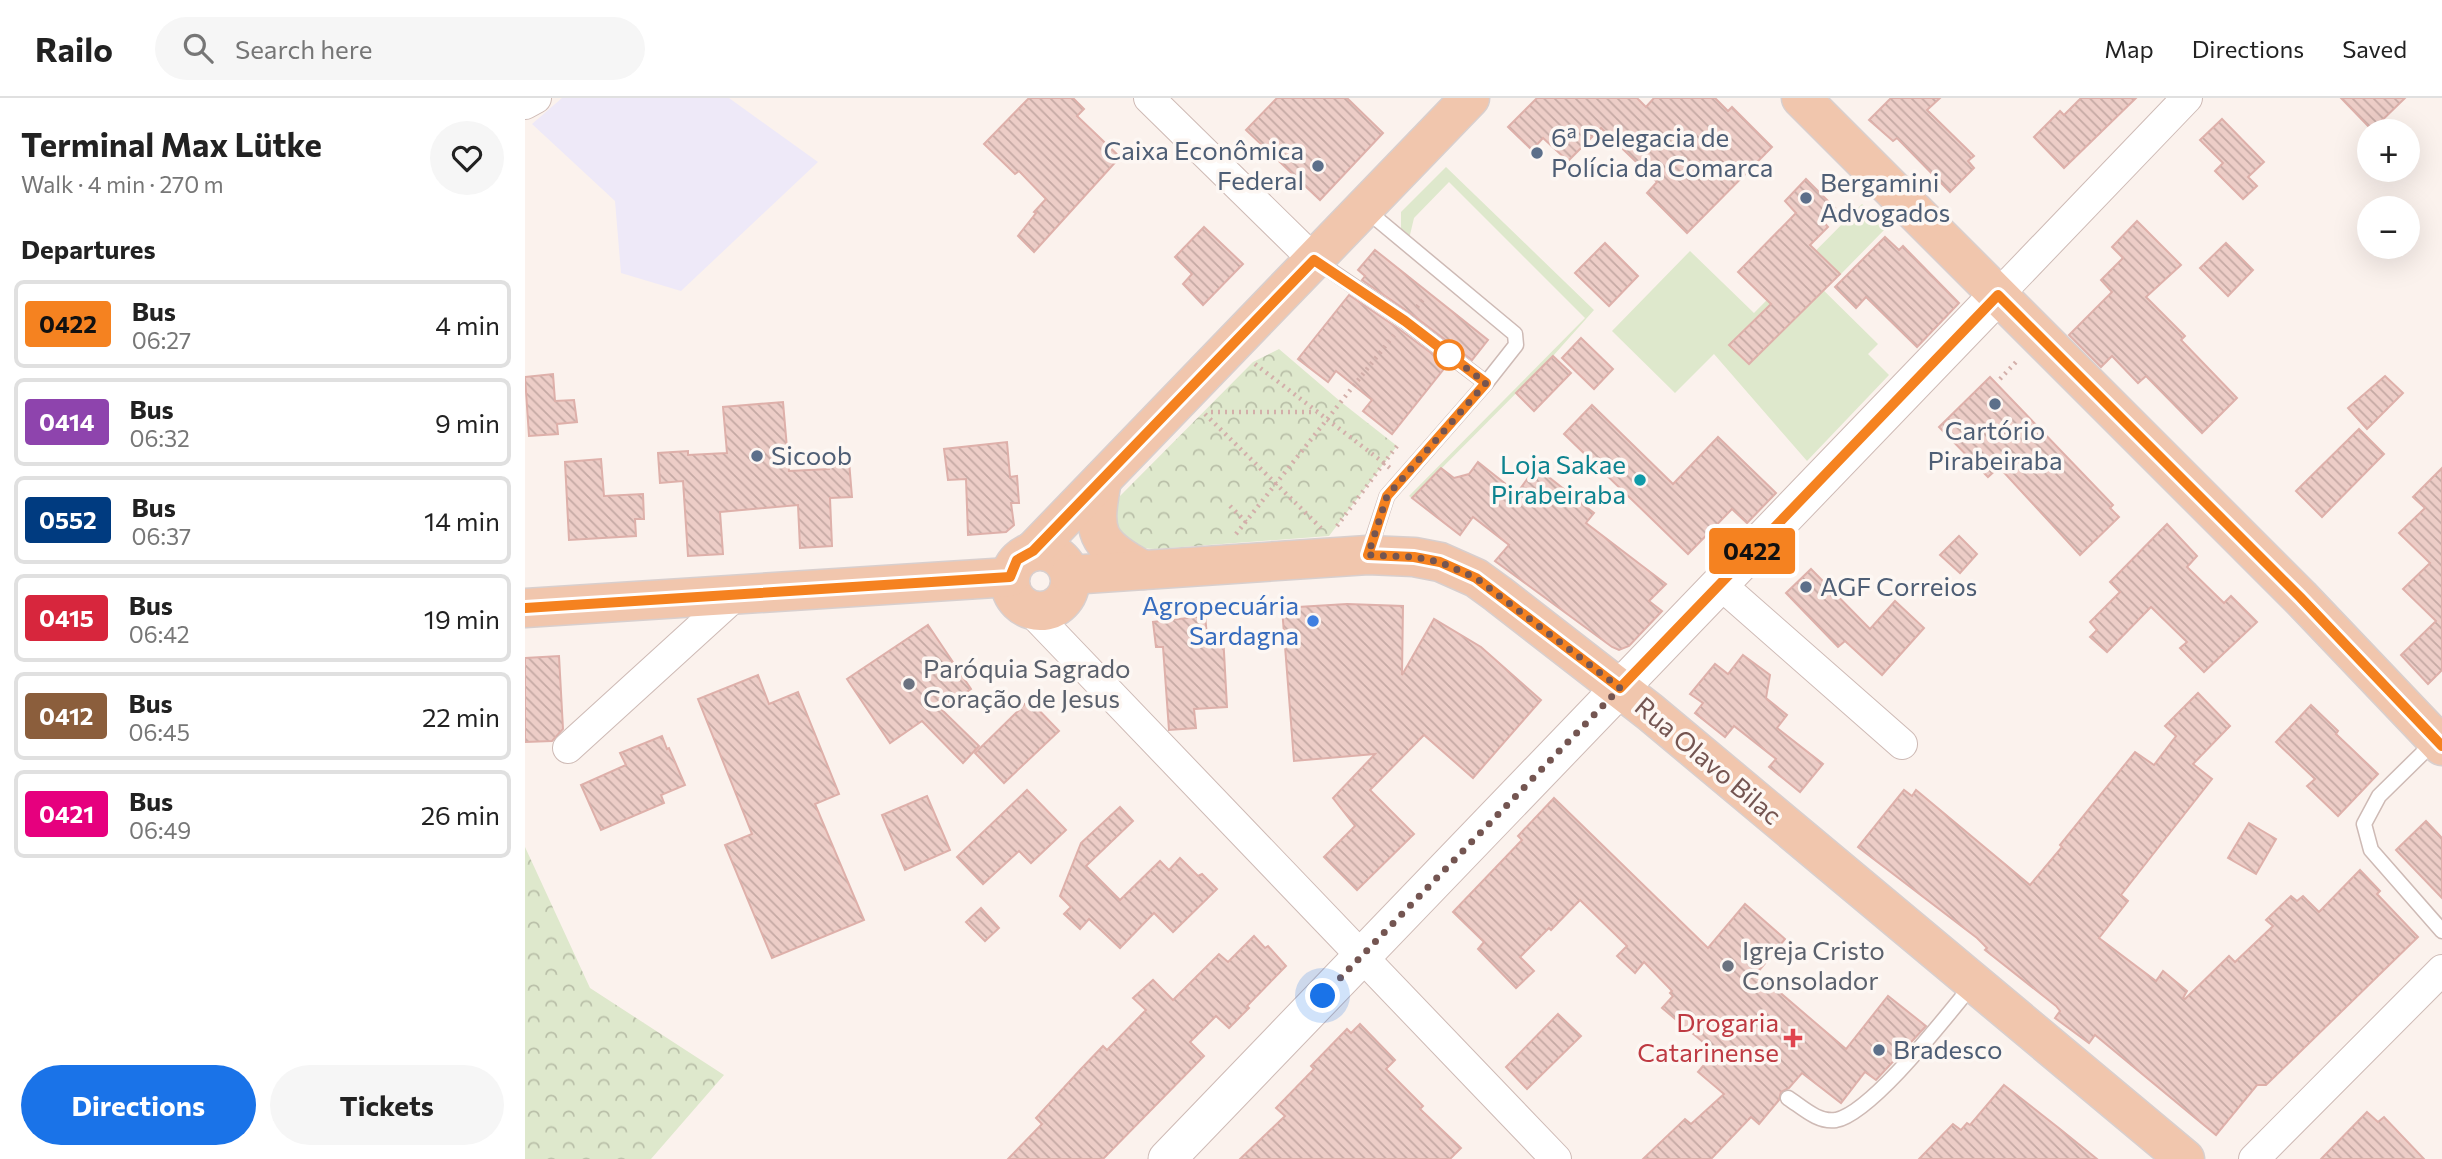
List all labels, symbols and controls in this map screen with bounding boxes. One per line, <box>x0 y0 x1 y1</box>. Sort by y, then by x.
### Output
search box <box>155 17 645 80</box>
text: Railo <box>35 28 113 69</box>
icon: search <box>179 29 217 67</box>
text: Search here <box>235 33 372 64</box>
text: Map <box>2104 34 2154 63</box>
text: Directions <box>2192 34 2304 63</box>
text: Saved <box>2342 34 2407 63</box>
map controls <box>2357 119 2420 259</box>
button: + <box>2357 119 2420 182</box>
button: heart <box>430 121 504 195</box>
place label: 6ª Delegacia de Polícia da Comarca <box>1551 121 1773 182</box>
text: Terminal Max Lütke <box>21 123 322 164</box>
place label: Caixa Econômica Federal <box>1103 134 1304 195</box>
marker: 6ª Delegacia de Polícia da Comarca <box>1529 145 1545 161</box>
marker: Caixa Econômica Federal <box>1310 158 1326 174</box>
place label: Bergamini Advogados <box>1820 166 1950 227</box>
text: Walk · 4 min · 270 m <box>21 170 224 198</box>
marker: Bergamini Advogados <box>1798 190 1814 206</box>
button: − <box>2357 196 2420 259</box>
text: Departures <box>21 233 156 264</box>
text: Bus <box>132 295 176 326</box>
text: 0422 <box>39 309 97 338</box>
text: 4 min <box>435 309 500 340</box>
text: 06:27 <box>132 326 191 354</box>
unlabelled marker <box>1434 340 1464 370</box>
text: Bus <box>130 393 174 424</box>
marker: Cartório Pirabeiraba <box>1987 396 2003 412</box>
text: 0414 <box>39 407 95 436</box>
text: 9 min <box>435 407 500 438</box>
place label: Cartório Pirabeiraba <box>1927 414 2063 475</box>
text: 06:32 <box>130 424 190 452</box>
place label: Sicoob <box>771 439 852 470</box>
marker: Sicoob <box>749 448 765 464</box>
place label: Loja Sakae Pirabeiraba <box>1491 448 1626 509</box>
marker: Loja Sakae Pirabeiraba <box>1632 472 1648 488</box>
text: Bus <box>132 491 176 522</box>
text: 0552 <box>39 505 97 534</box>
text: 14 min <box>424 505 500 536</box>
text: 06:37 <box>132 522 191 550</box>
line badge: 0422 <box>1703 528 1801 574</box>
text: 0422 <box>1723 536 1781 565</box>
place label: AGF Correios <box>1820 570 1977 601</box>
marker: AGF Correios <box>1798 579 1814 595</box>
text: Bus <box>129 589 173 620</box>
place label: Agropecuária Sardagna <box>1141 589 1299 650</box>
text: 0415 <box>39 603 94 632</box>
text: 19 min <box>424 603 500 634</box>
marker: Agropecuária Sardagna <box>1305 613 1321 629</box>
text: 06:42 <box>129 620 189 648</box>
place label: Paróquia Sagrado Coração de Jesus <box>923 652 1131 713</box>
marker: Paróquia Sagrado Coração de Jesus <box>901 676 917 692</box>
text: Bus <box>128 687 173 718</box>
street label: Rua Olavo Bilac <box>1630 690 1788 830</box>
text: 0412 <box>39 701 93 730</box>
text: 22 min <box>422 701 500 732</box>
text: 06:45 <box>128 718 190 746</box>
text: Bus <box>129 785 173 816</box>
text: 0421 <box>39 799 94 828</box>
text: 26 min <box>421 799 500 830</box>
text: 06:49 <box>129 816 191 844</box>
place label: Igreja Cristo Consolador <box>1742 934 1885 995</box>
marker: Igreja Cristo Consolador <box>1720 958 1736 974</box>
your location <box>1305 978 1340 1013</box>
place label: Drogaria Catarinense <box>1637 1006 1779 1067</box>
marker: Drogaria Catarinense <box>1785 1030 1801 1046</box>
place label: Bradesco <box>1893 1033 2002 1064</box>
marker: Bradesco <box>1871 1042 1887 1058</box>
button: Directions <box>21 1065 256 1145</box>
button: Tickets <box>270 1065 504 1145</box>

